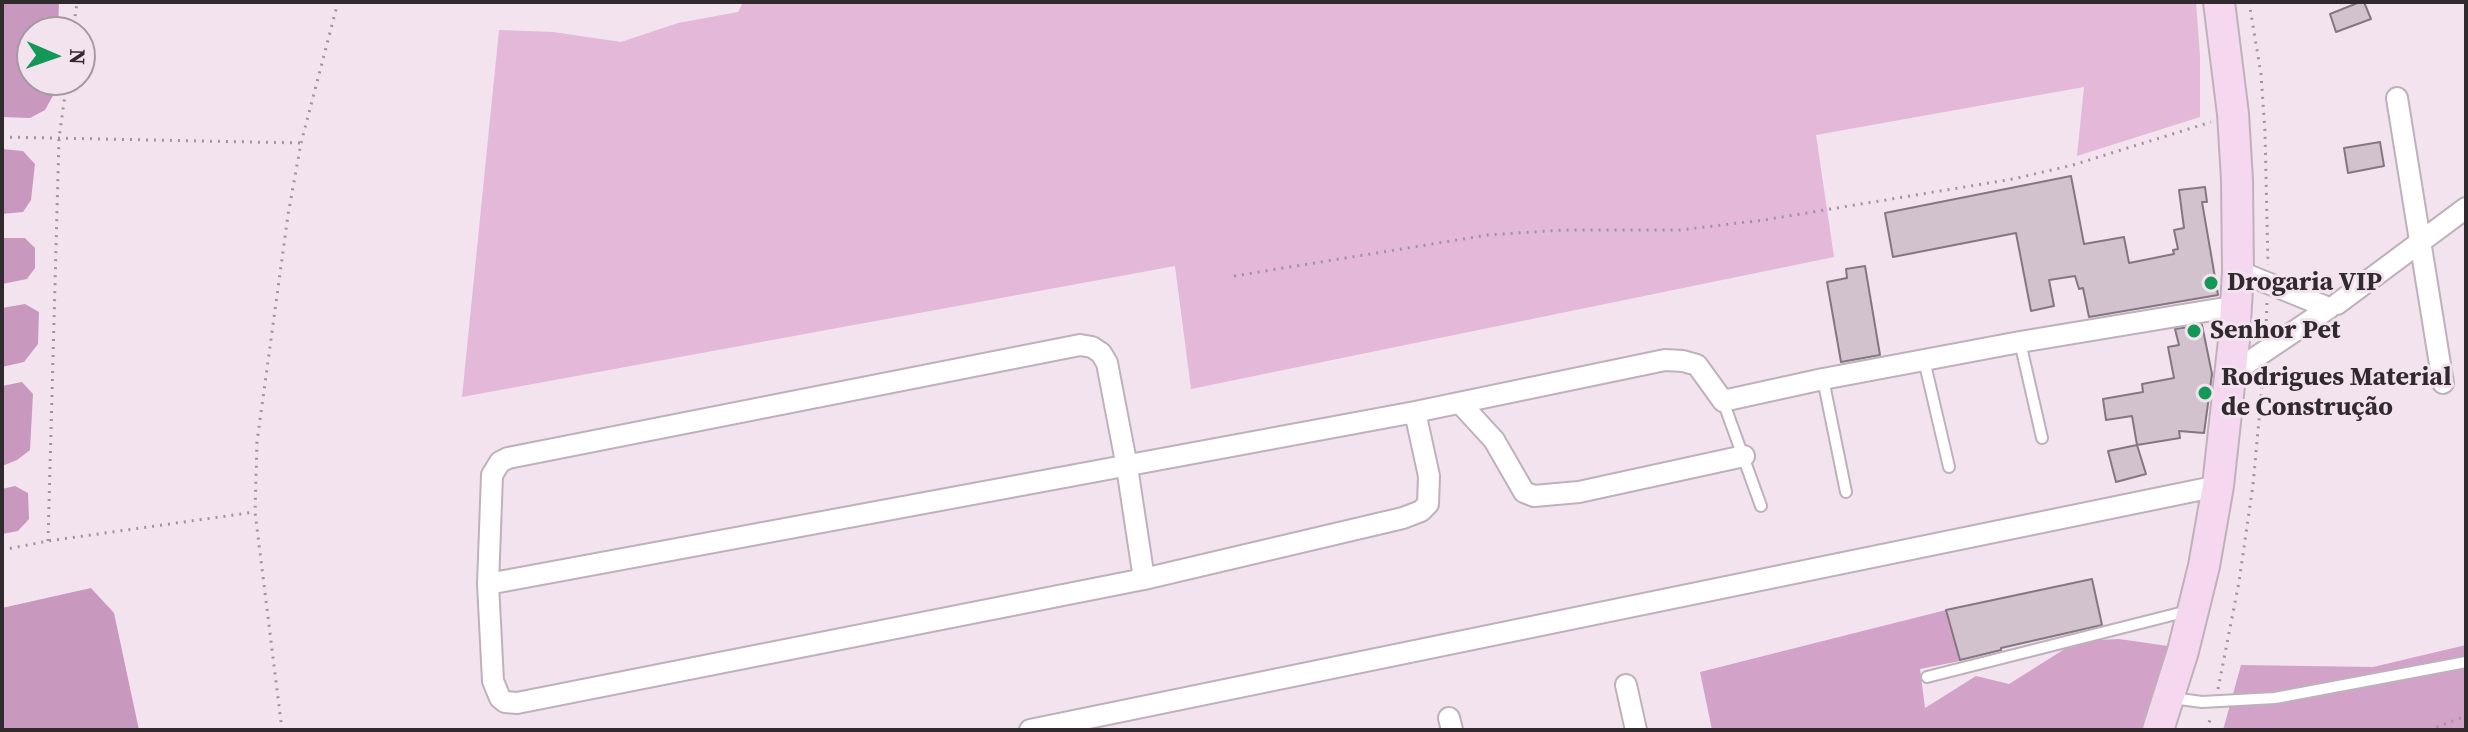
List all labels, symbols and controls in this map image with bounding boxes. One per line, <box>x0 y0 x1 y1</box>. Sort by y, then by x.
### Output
north arrow <box>16 16 96 96</box>
text: N <box>63 48 93 65</box>
place label: Drogaria VIP <box>2227 267 2382 299</box>
marker: Drogaria VIP <box>2202 274 2220 292</box>
place label: Senhor Pet <box>2210 315 2340 347</box>
marker: Senhor Pet <box>2185 322 2203 340</box>
place label: Rodrigues Material de Construção <box>2221 362 2452 424</box>
marker: Rodrigues Material de Construção <box>2196 384 2214 402</box>

